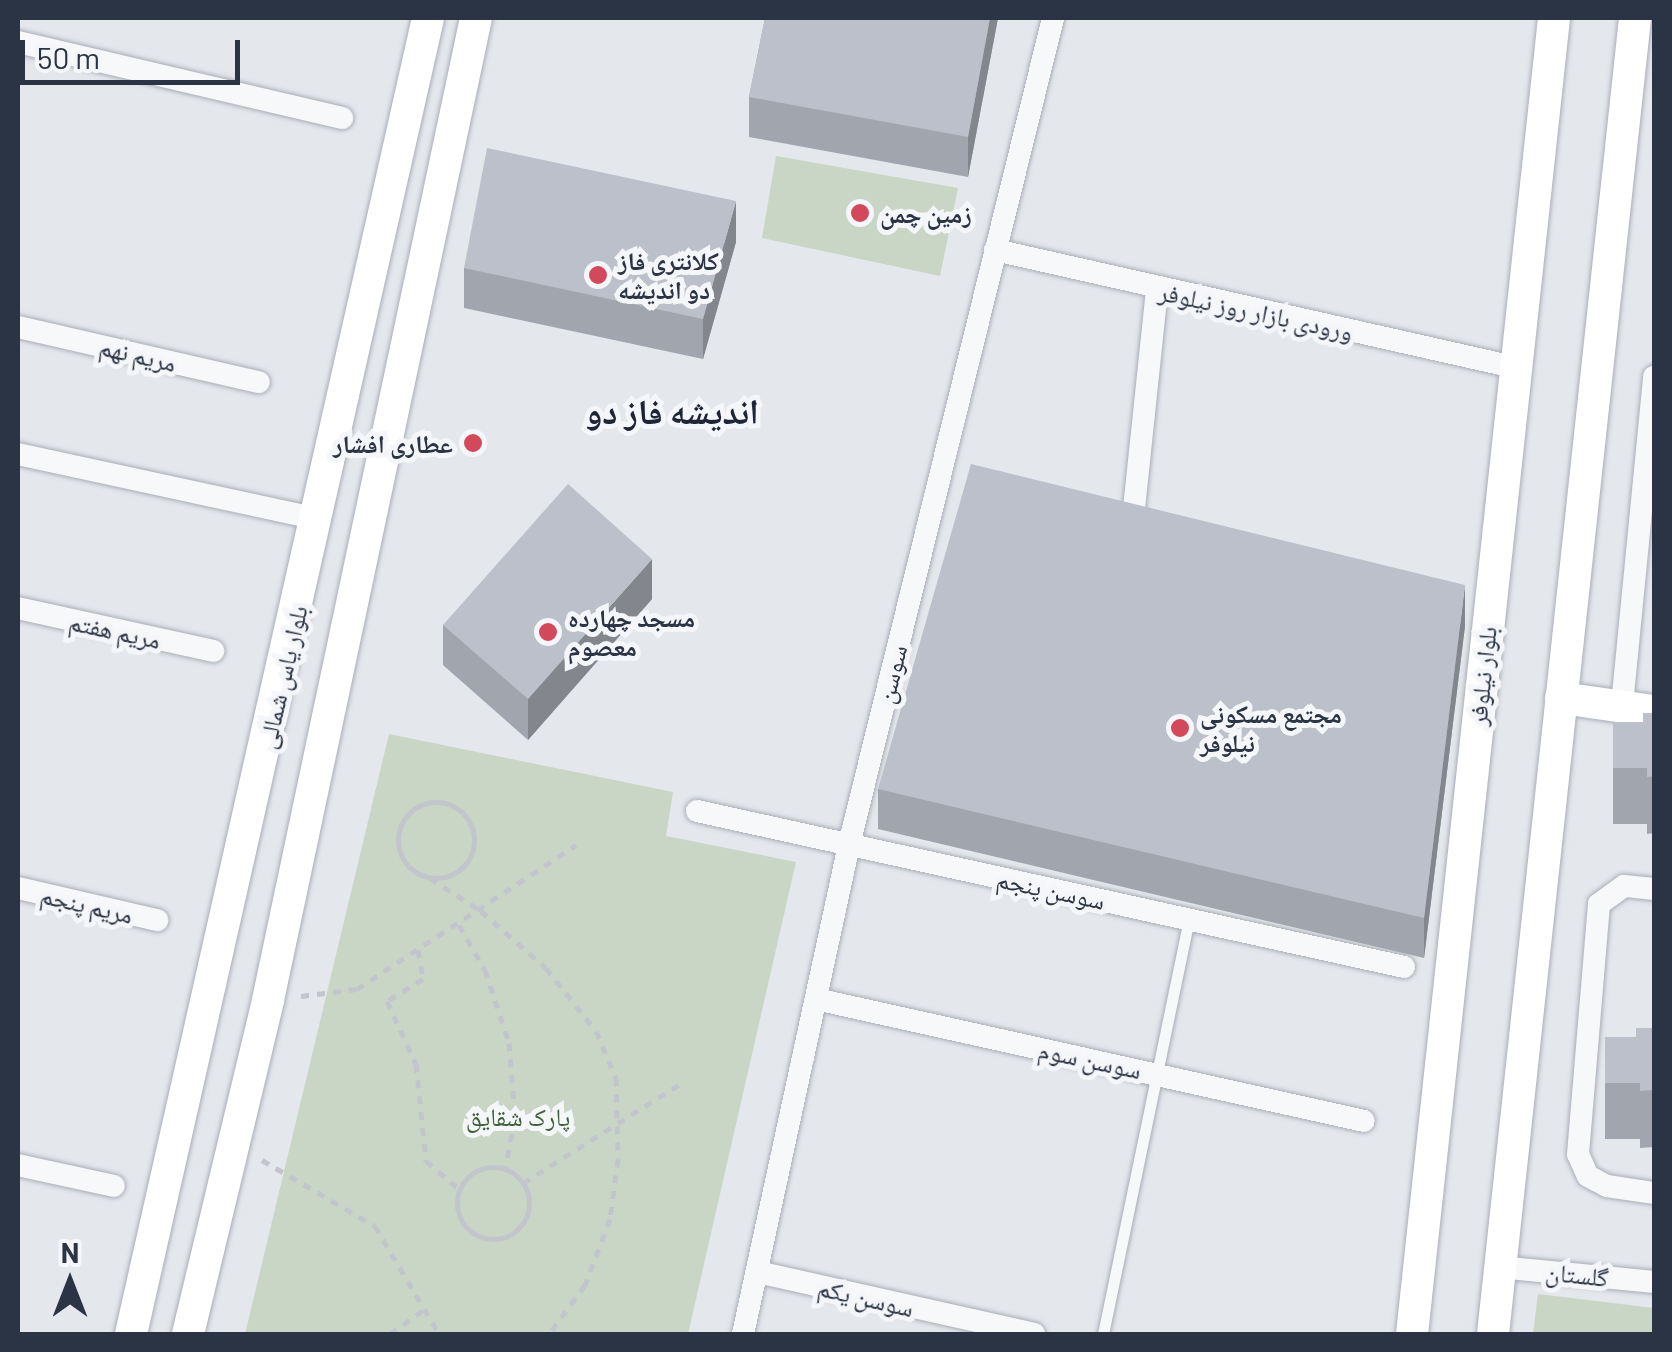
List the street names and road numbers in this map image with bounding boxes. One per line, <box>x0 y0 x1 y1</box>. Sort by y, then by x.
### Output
street label: ورودی بازار روز نیلوفر <box>1156 276 1356 346</box>
street label: مریم نهم <box>97 331 179 377</box>
street label: بلوار یاس شمالی <box>251 602 313 752</box>
street label: مریم هفتم <box>66 606 164 654</box>
street label: بلوار نیلوفر <box>1462 625 1502 727</box>
street label: سوسن <box>869 642 913 706</box>
street label: سوسن پنجم <box>994 863 1108 915</box>
street label: مریم پنجم <box>38 879 136 929</box>
street label: سوسن سوم <box>1036 1033 1144 1085</box>
street label: گلستان <box>1544 1256 1610 1292</box>
street label: سوسن یکم <box>815 1271 917 1323</box>

